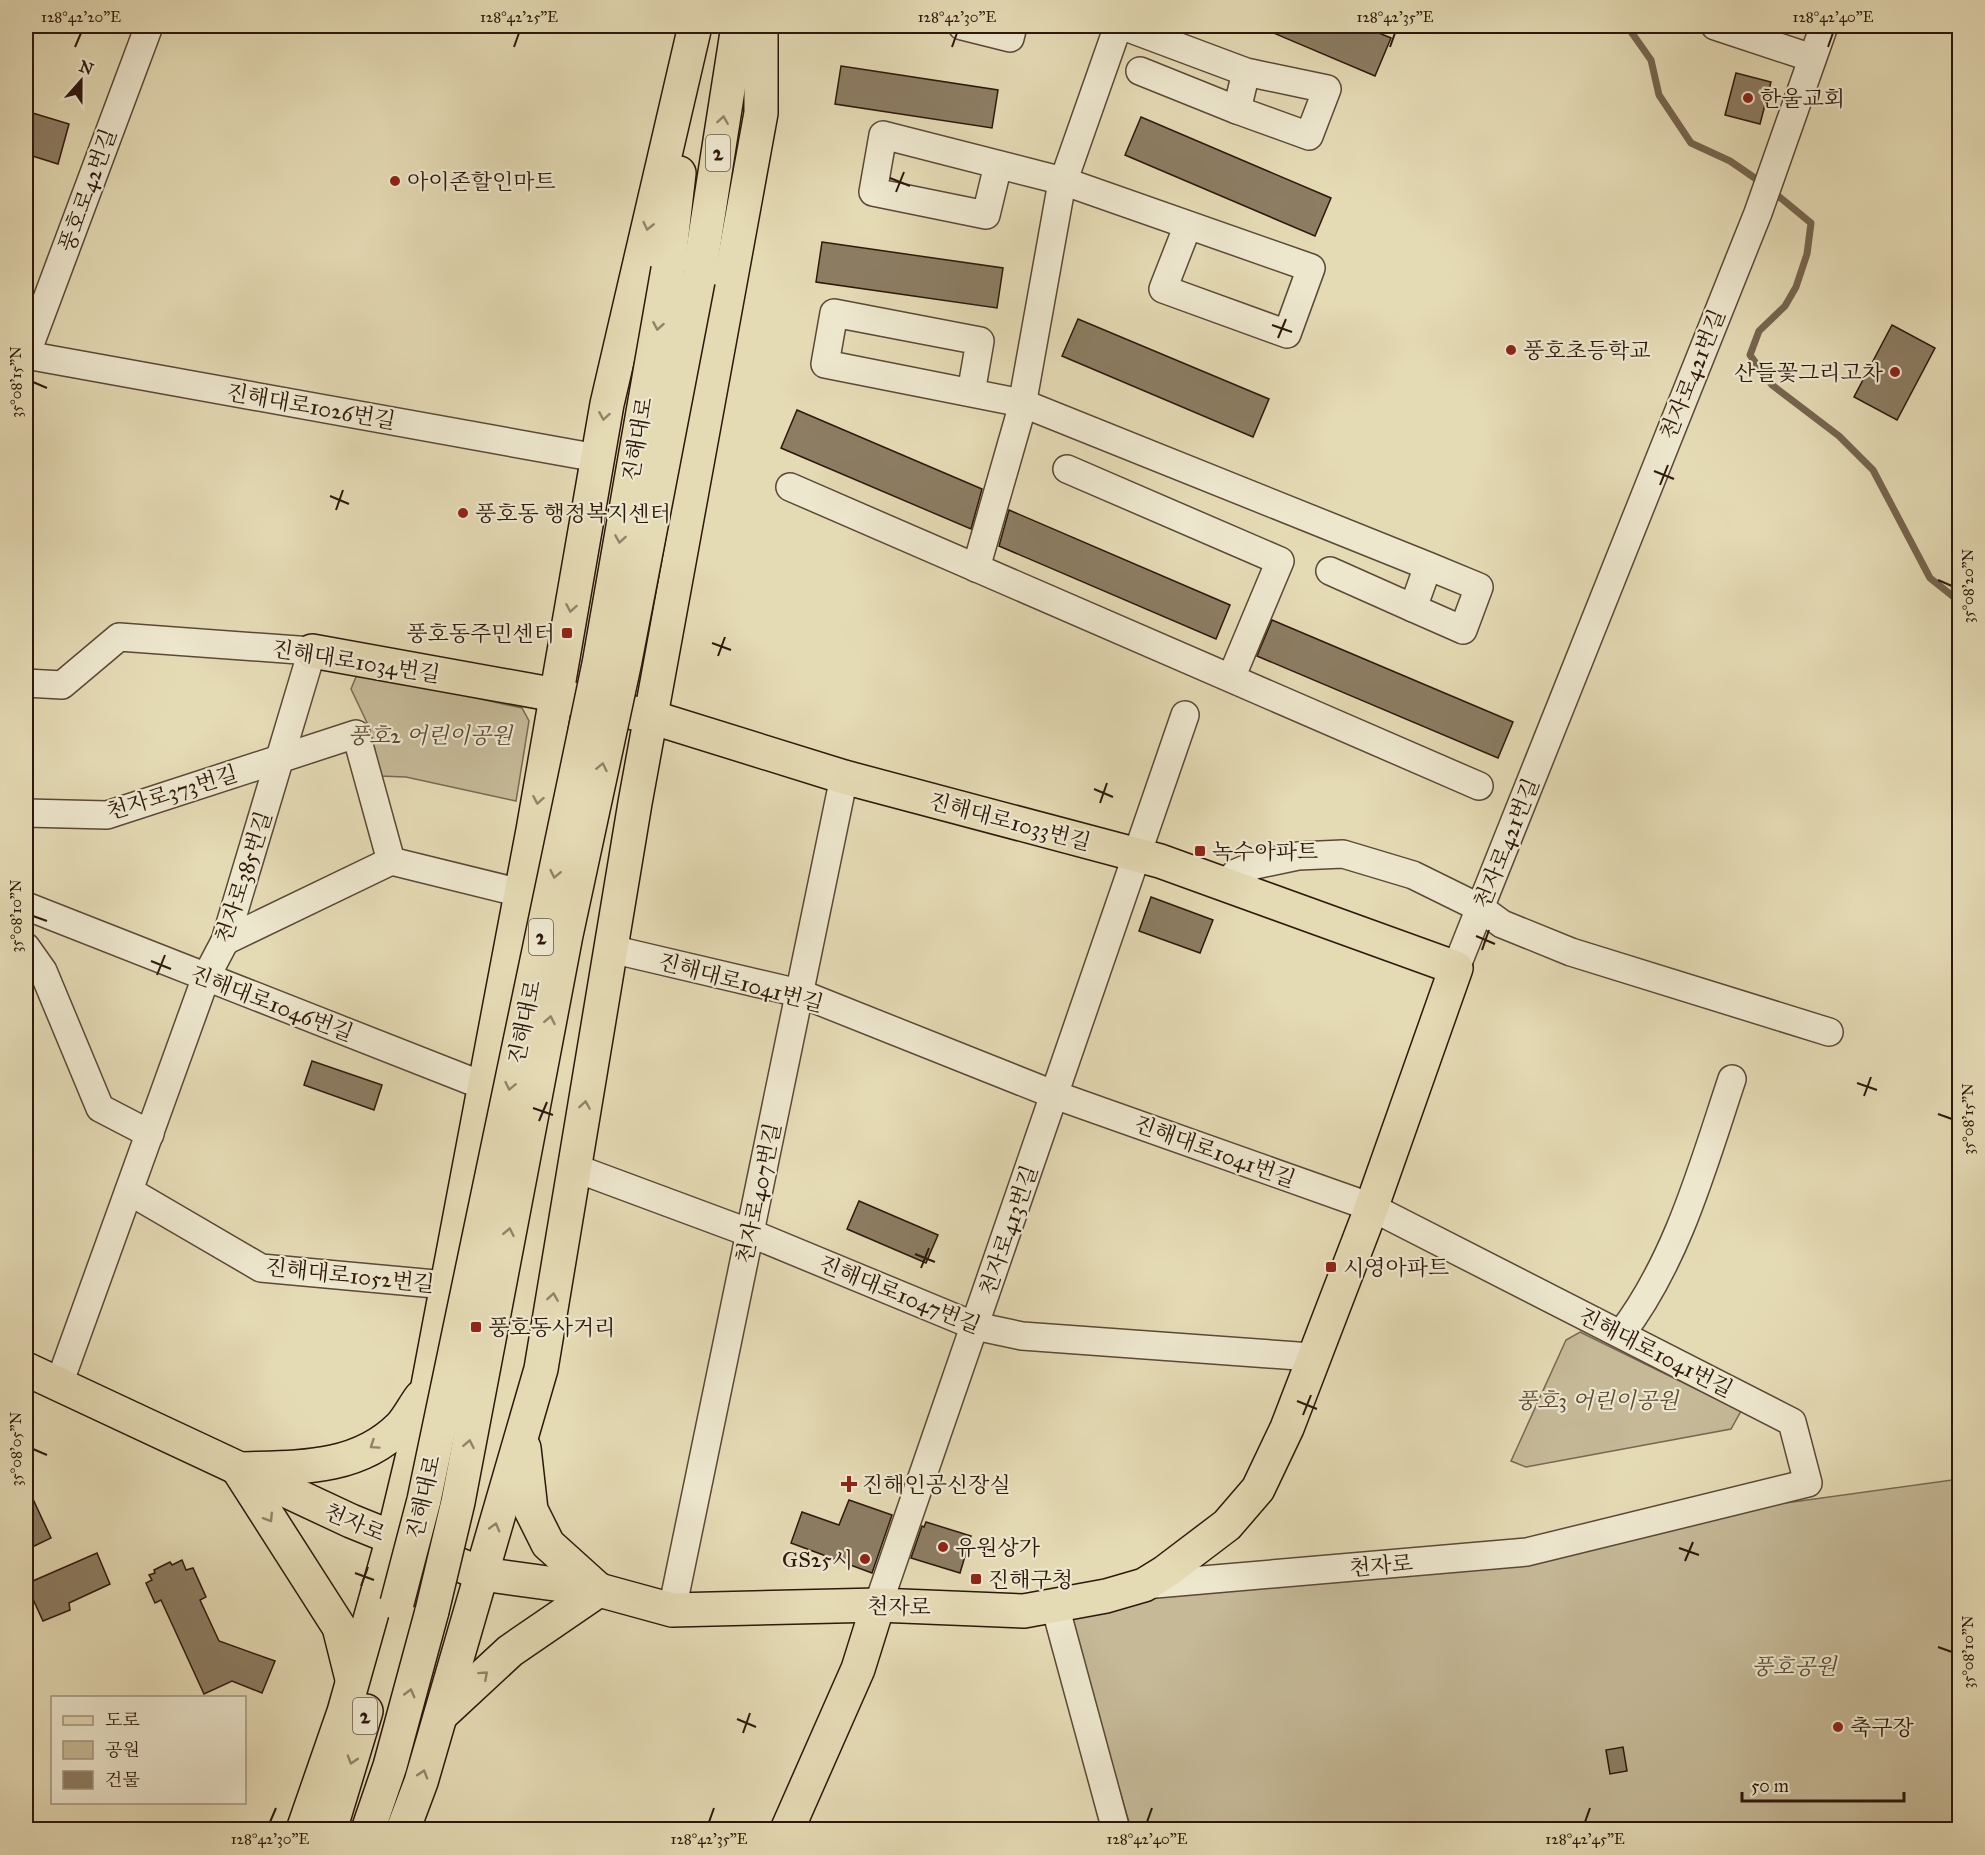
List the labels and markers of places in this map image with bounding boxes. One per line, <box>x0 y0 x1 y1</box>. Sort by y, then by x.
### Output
place label: 한울교회 <box>1760 85 1845 112</box>
marker: 한울교회 <box>1741 91 1755 105</box>
place label: 아이존할인마트 <box>407 168 556 195</box>
marker: 아이존할인마트 <box>388 174 402 188</box>
place label: 풍호초등학교 <box>1523 337 1651 364</box>
marker: 풍호초등학교 <box>1504 343 1518 357</box>
place label: 산들꽃그리고차 <box>1734 359 1884 386</box>
marker: 산들꽃그리고차 <box>1888 365 1902 379</box>
place label: 풍호동 행정복지센터 <box>475 500 671 527</box>
marker: 풍호동 행정복지센터 <box>456 506 470 520</box>
place label: 풍호동주민센터 <box>406 620 555 647</box>
marker: 풍호동주민센터 <box>560 626 574 640</box>
place label: 녹수아파트 <box>1212 838 1318 865</box>
marker: 녹수아파트 <box>1193 844 1207 858</box>
place label: 시영아파트 <box>1343 1254 1449 1281</box>
marker: 시영아파트 <box>1324 1260 1338 1274</box>
place label: 풍호동사거리 <box>488 1314 616 1341</box>
marker: 풍호동사거리 <box>469 1320 483 1334</box>
place label: 진해인공신장실 <box>862 1471 1011 1498</box>
marker: 진해인공신장실 <box>840 1475 858 1493</box>
place label: 유원상가 <box>955 1534 1041 1561</box>
marker: 유원상가 <box>936 1540 950 1554</box>
place label: GS25시 <box>782 1546 853 1573</box>
marker: GS25시 <box>858 1552 872 1566</box>
place label: 진해구청 <box>988 1566 1073 1593</box>
marker: 진해구청 <box>969 1572 983 1586</box>
place label: 축구장 <box>1850 1714 1915 1741</box>
marker: 축구장 <box>1831 1720 1845 1734</box>

